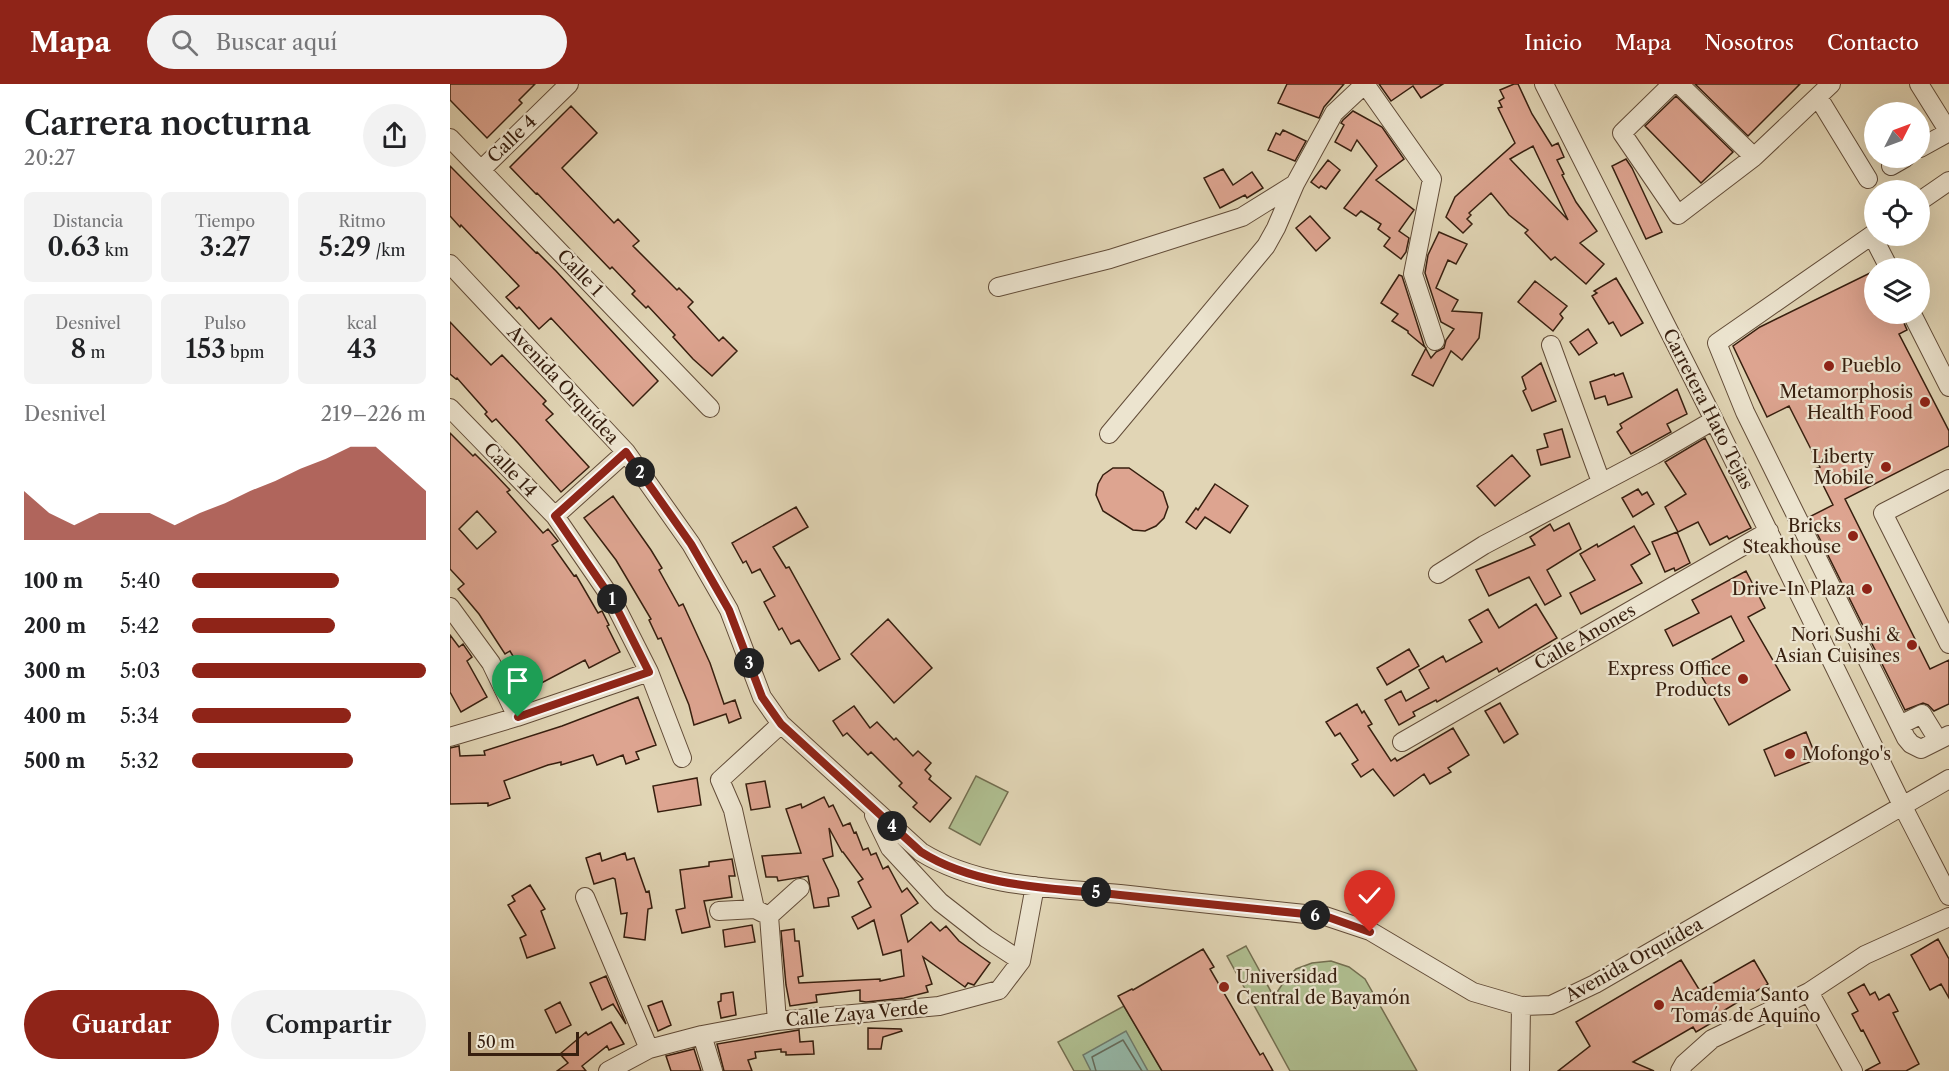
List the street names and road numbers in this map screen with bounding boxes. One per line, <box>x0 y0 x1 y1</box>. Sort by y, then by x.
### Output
street label: Calle 4 <box>483 110 541 168</box>
street label: Calle 1 <box>552 245 608 301</box>
street label: Avenida Orquídea <box>502 321 624 449</box>
street label: Carretera Hato Tejas <box>1658 325 1758 493</box>
street label: Calle 14 <box>479 438 541 502</box>
street label: Calle Anones <box>1531 599 1639 675</box>
street label: Avenida Orquídea <box>1561 913 1707 1007</box>
street label: Calle Zaya Verde <box>785 997 929 1031</box>

